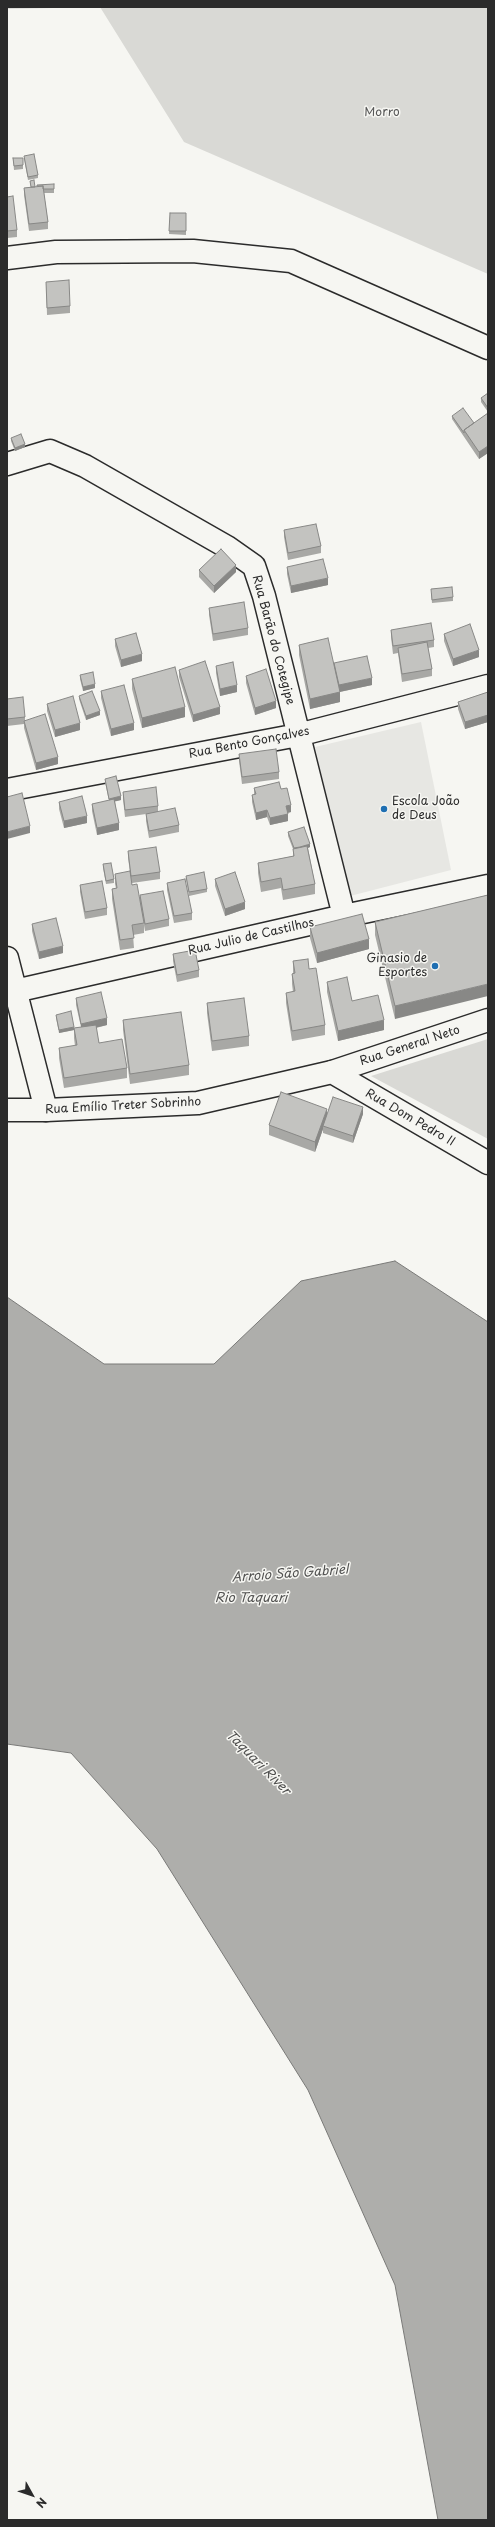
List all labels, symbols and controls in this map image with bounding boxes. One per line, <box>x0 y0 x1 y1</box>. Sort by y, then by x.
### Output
park label: Morro <box>364 106 400 120</box>
street label: Rua Barão do Cotegipe <box>249 574 297 706</box>
street label: Rua Bento Gonçalves <box>187 724 311 762</box>
place label: Escola João de Deus <box>392 795 460 823</box>
marker: Escola João de Deus <box>379 804 389 814</box>
street label: Rua Julio de Castilhos <box>187 915 315 959</box>
place label: Ginasio de Esportes <box>366 952 427 980</box>
marker: Ginasio de Esportes <box>430 961 440 971</box>
street label: Rua General Neto <box>358 1023 462 1069</box>
street label: Rua Dom Pedro II <box>363 1086 457 1150</box>
street label: Rua Emílio Treter Sobrinho <box>45 1095 201 1117</box>
water label: Arroio São Gabriel <box>231 1562 349 1586</box>
water label: Rio Taquari <box>215 1590 287 1606</box>
water label: Taquari River <box>223 1728 293 1798</box>
north arrow <box>12 2475 52 2515</box>
text: N <box>32 2494 51 2512</box>

